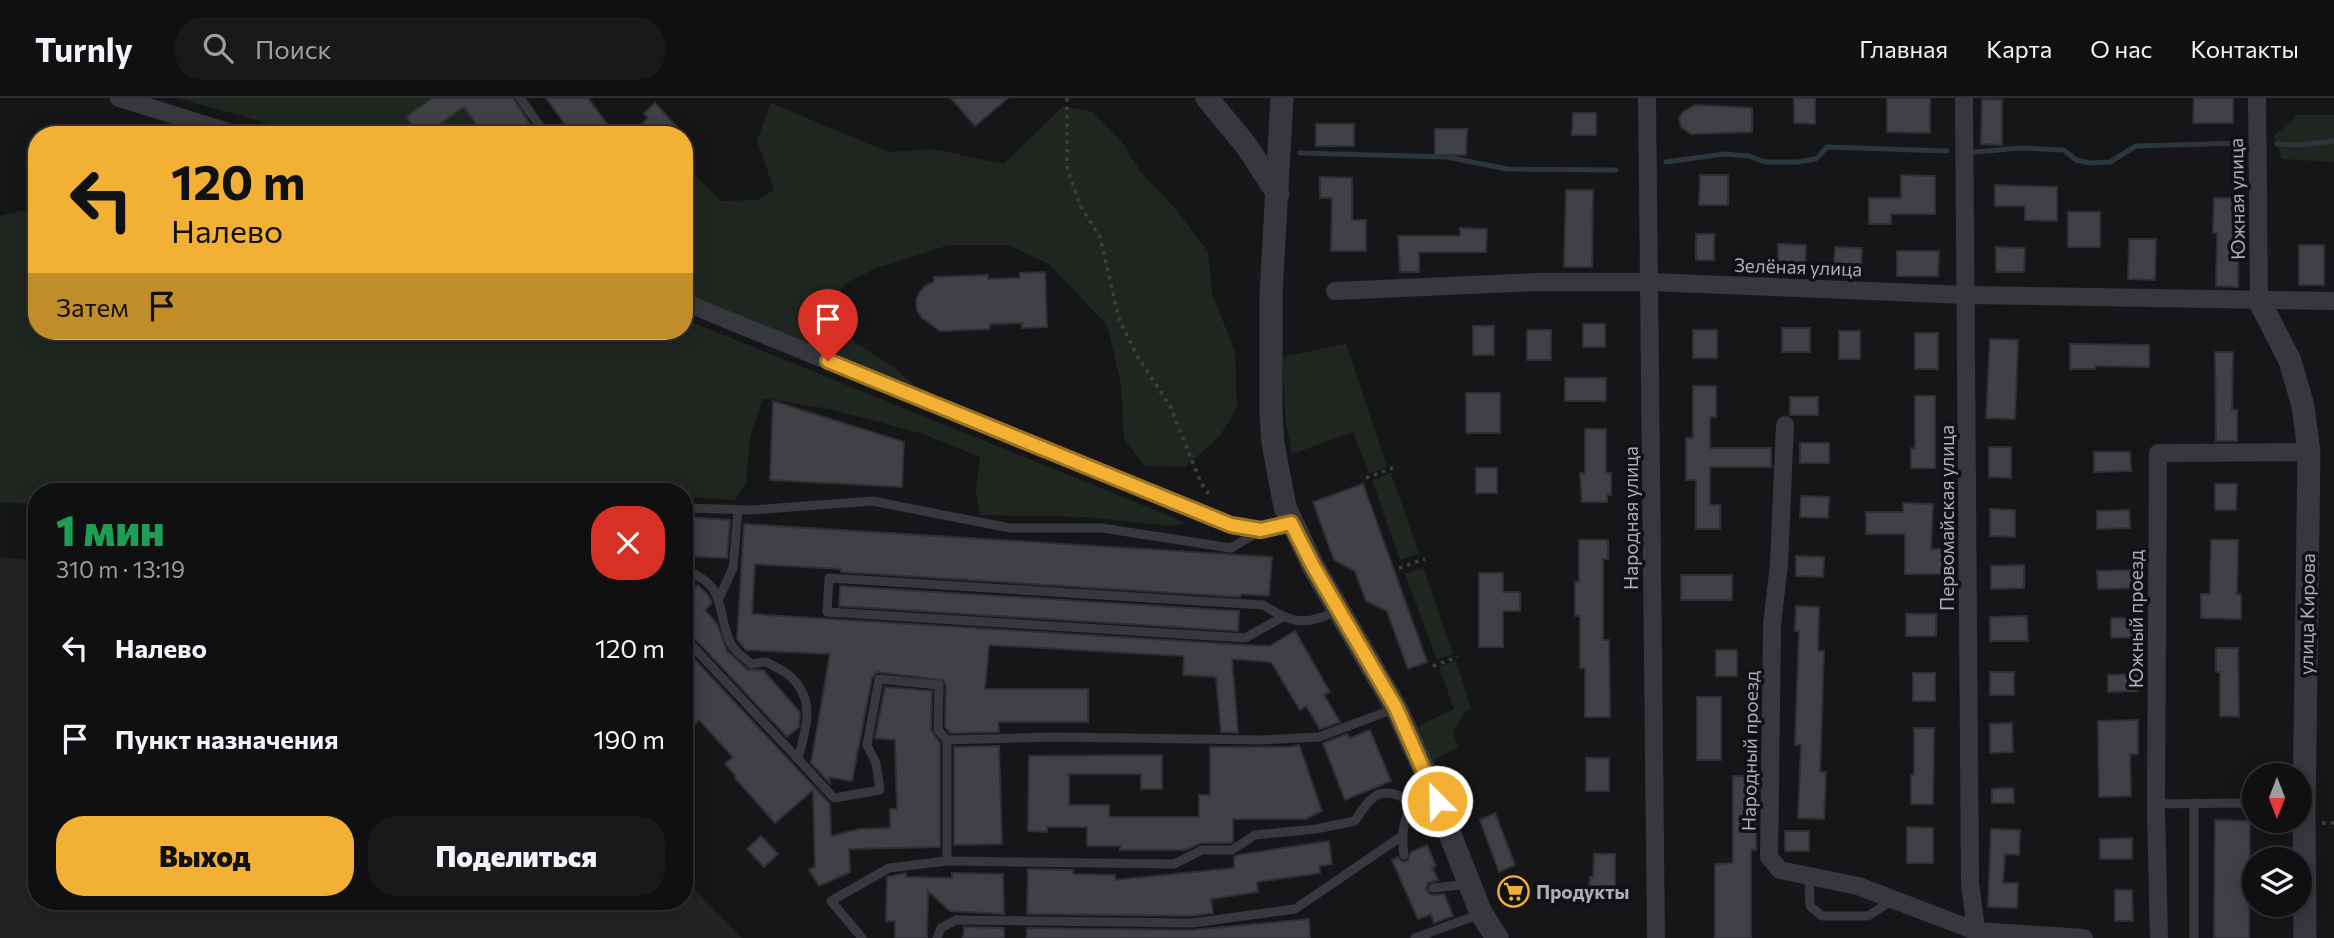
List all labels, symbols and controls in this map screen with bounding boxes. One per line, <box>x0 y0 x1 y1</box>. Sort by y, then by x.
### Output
search box <box>175 17 665 80</box>
text: Turnly <box>35 28 133 69</box>
icon: search <box>199 29 237 67</box>
text: Поиск <box>255 33 332 64</box>
text: Главная <box>1859 34 1948 63</box>
text: Карта <box>1986 34 2052 63</box>
text: О нас <box>2090 34 2152 63</box>
text: Контакты <box>2190 34 2299 63</box>
street label: Южная улица <box>2224 138 2249 260</box>
text: 120 m <box>171 150 305 210</box>
icon: left <box>56 154 147 245</box>
text: Налево <box>171 210 283 250</box>
street label: Зелёная улица <box>1734 253 1862 280</box>
icon: arrive <box>143 287 181 325</box>
pin <box>798 289 858 361</box>
text: Затем <box>56 291 129 322</box>
icon: arrive <box>809 300 847 338</box>
street label: Первомайская улица <box>1935 425 1958 611</box>
street label: Народная улица <box>1619 446 1642 590</box>
text: 1 мин <box>56 503 165 555</box>
button: close <box>591 506 665 580</box>
street label: Южный проезд <box>2124 550 2147 688</box>
street label: улица Кирова <box>2294 553 2319 675</box>
text: 310 m · 13:19 <box>56 555 185 583</box>
icon: left <box>56 629 94 667</box>
text: Налево <box>115 632 207 663</box>
text: 120 m <box>595 632 665 663</box>
street label: Народный проезд <box>1737 671 1762 831</box>
icon: arrive <box>56 720 94 758</box>
text: Пункт назначения <box>115 723 339 754</box>
text: 190 m <box>593 723 665 754</box>
north arrow <box>2242 763 2312 833</box>
map controls <box>2242 763 2312 917</box>
position arrow <box>1400 764 1474 838</box>
button: Выход <box>56 816 354 896</box>
button: Поделиться <box>368 816 665 896</box>
button: layers <box>2242 847 2312 917</box>
supermarket icon: Продукты <box>1496 875 1530 909</box>
place label: Продукты <box>1536 880 1629 903</box>

